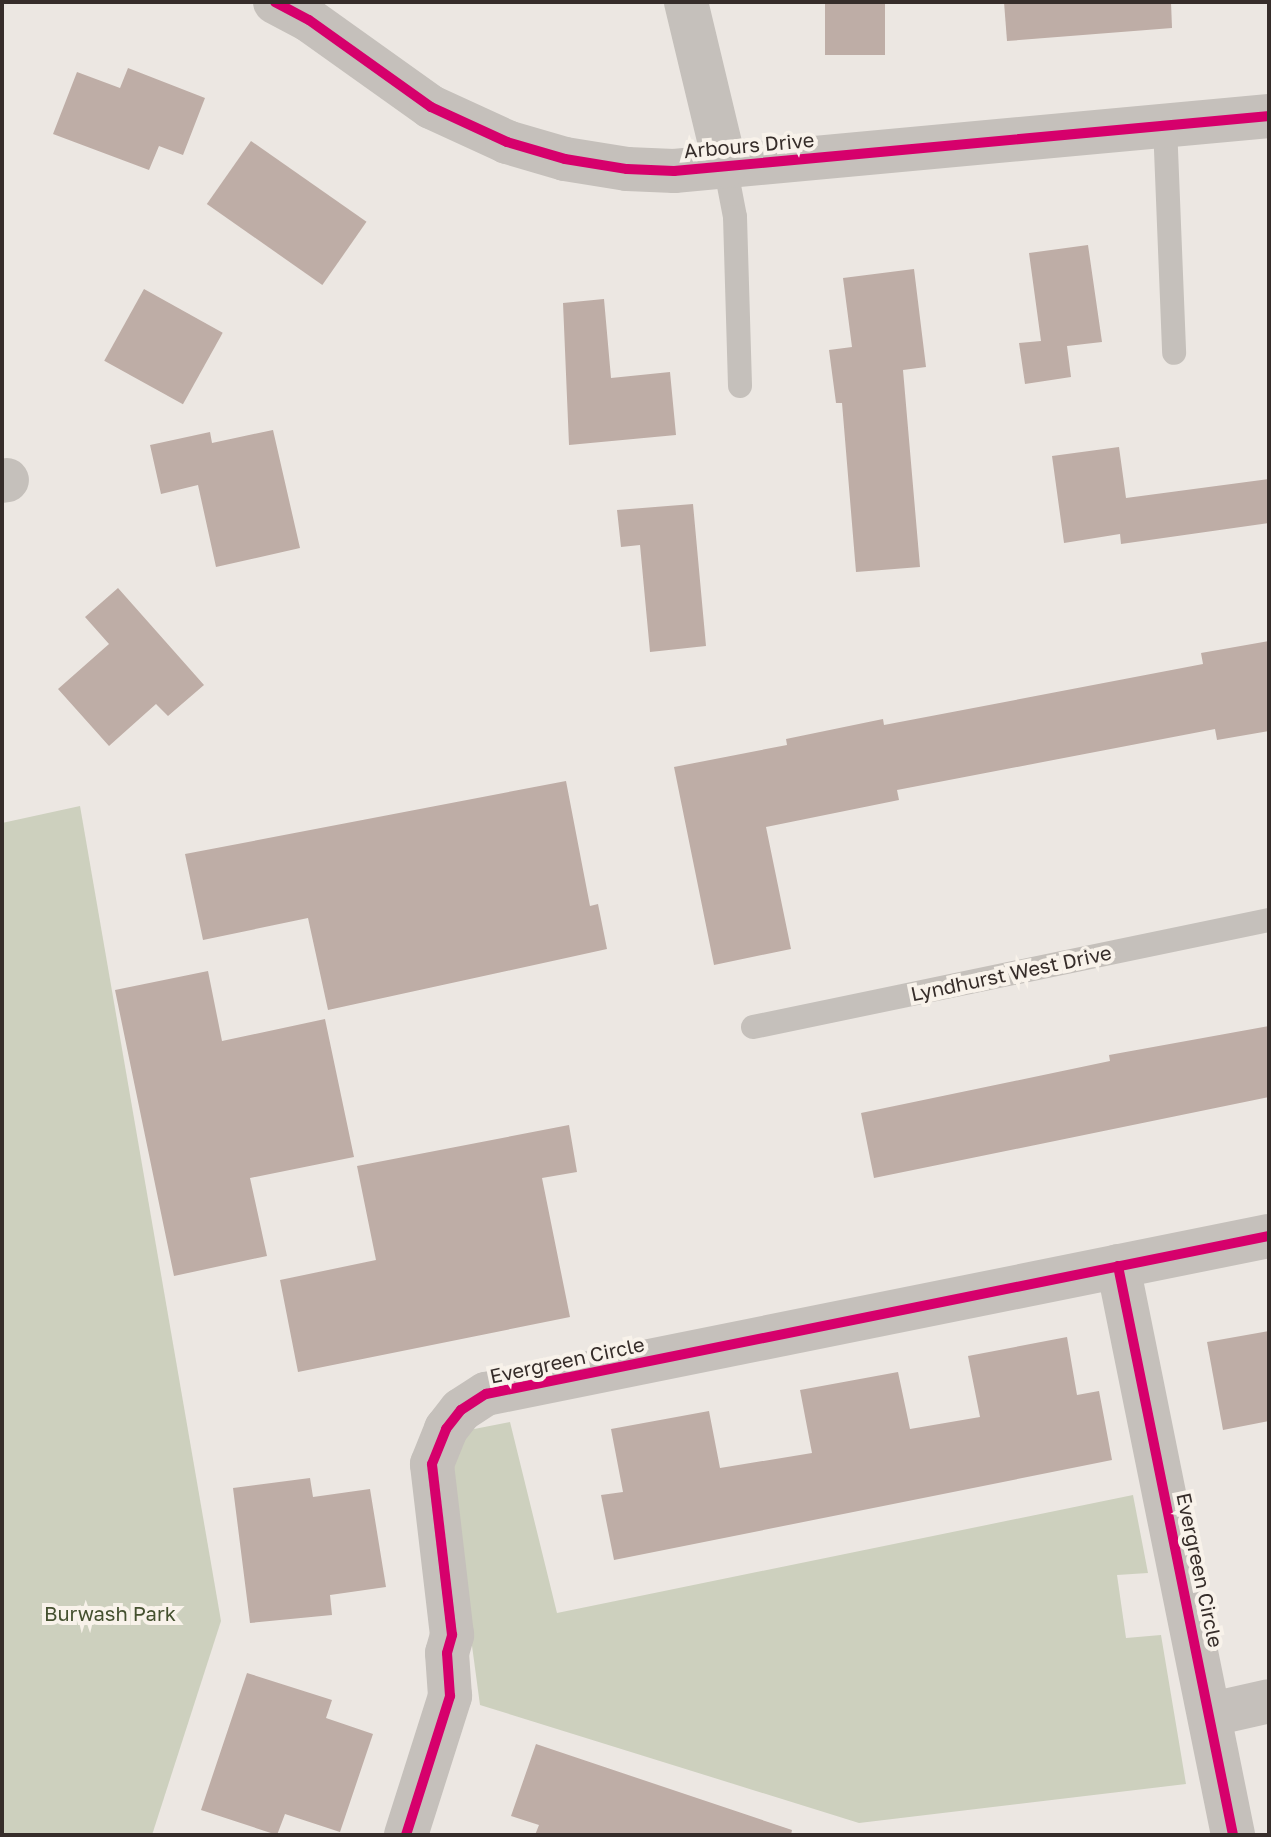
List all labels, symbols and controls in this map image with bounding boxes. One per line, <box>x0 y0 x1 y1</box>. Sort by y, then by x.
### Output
street label: Arbours Drive <box>683 127 815 163</box>
street label: Lyndhurst West Drive <box>908 940 1114 1006</box>
street label: Evergreen Circle <box>487 1332 647 1388</box>
street label: Evergreen Circle <box>1172 1490 1228 1650</box>
park label: Burwash Park <box>44 1601 176 1625</box>

